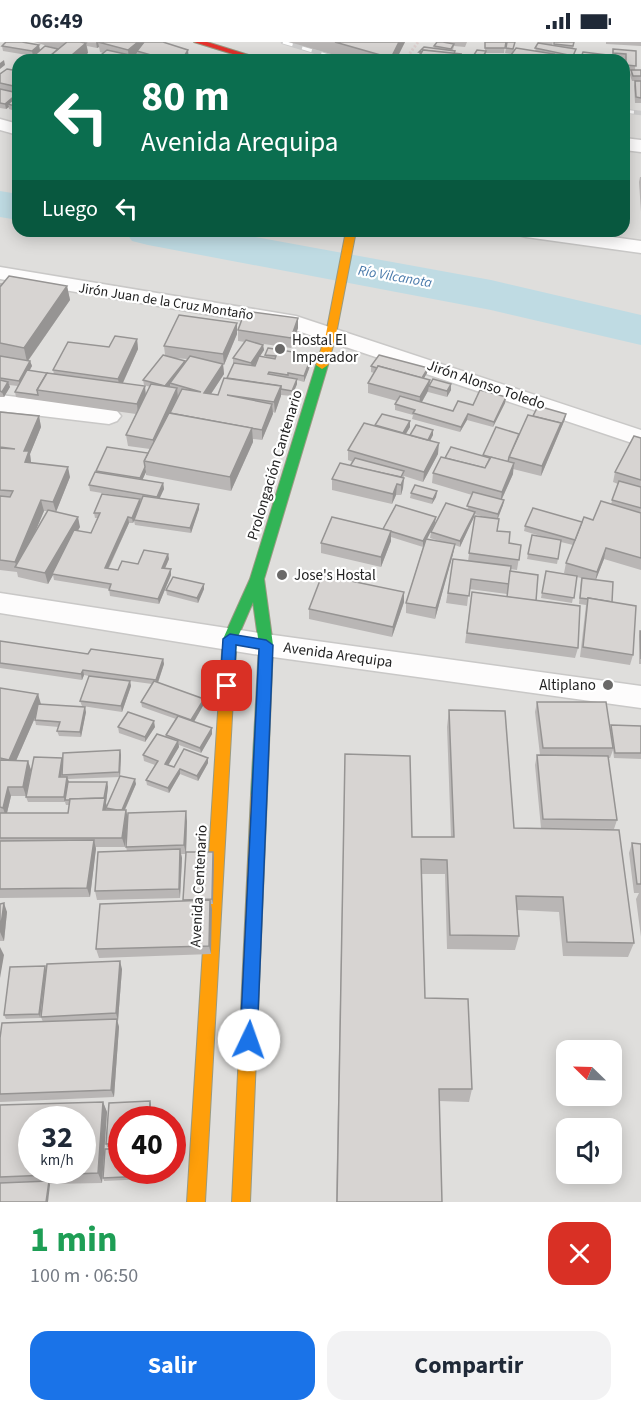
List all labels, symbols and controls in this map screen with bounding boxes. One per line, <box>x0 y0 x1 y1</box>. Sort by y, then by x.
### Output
text: 06:49 <box>30 5 83 37</box>
text: 80 m <box>141 67 230 127</box>
icon: left <box>42 78 120 156</box>
text: Avenida Arequipa <box>141 123 338 162</box>
icon: left <box>110 192 143 225</box>
text: Luego <box>42 193 98 225</box>
water label: Río Vilcanota <box>356 261 434 293</box>
street label: Jirón Juan de la Cruz Montaño <box>77 278 255 326</box>
place label: Hostal El Imperador <box>292 330 359 368</box>
marker: Hostal El Imperador <box>273 342 287 356</box>
street label: Jirón Alonso Toledo <box>424 355 548 415</box>
street label: Prolongación Cantenario <box>242 387 308 543</box>
place label: Jose's Hostal <box>294 565 376 586</box>
marker: Jose's Hostal <box>275 568 289 582</box>
street label: Avenida Arequipa <box>282 637 394 673</box>
pin <box>201 660 252 711</box>
icon: arrive <box>210 669 243 702</box>
place label: Altiplano <box>539 675 596 696</box>
marker: Altiplano <box>601 678 615 692</box>
street label: Avenida Centenario <box>185 824 213 948</box>
position arrow <box>217 1008 281 1072</box>
north arrow <box>556 1040 622 1106</box>
map controls <box>556 1040 622 1184</box>
speed limit sign: 40 <box>108 1106 186 1184</box>
text: 32 <box>41 1116 73 1159</box>
button: sound <box>556 1118 622 1184</box>
text: km/h <box>40 1150 74 1171</box>
text: 1 min <box>30 1214 118 1265</box>
button: close <box>548 1222 611 1285</box>
text: 100 m · 06:50 <box>30 1262 138 1290</box>
button: Salir <box>30 1331 315 1400</box>
button: Compartir <box>327 1331 611 1400</box>

